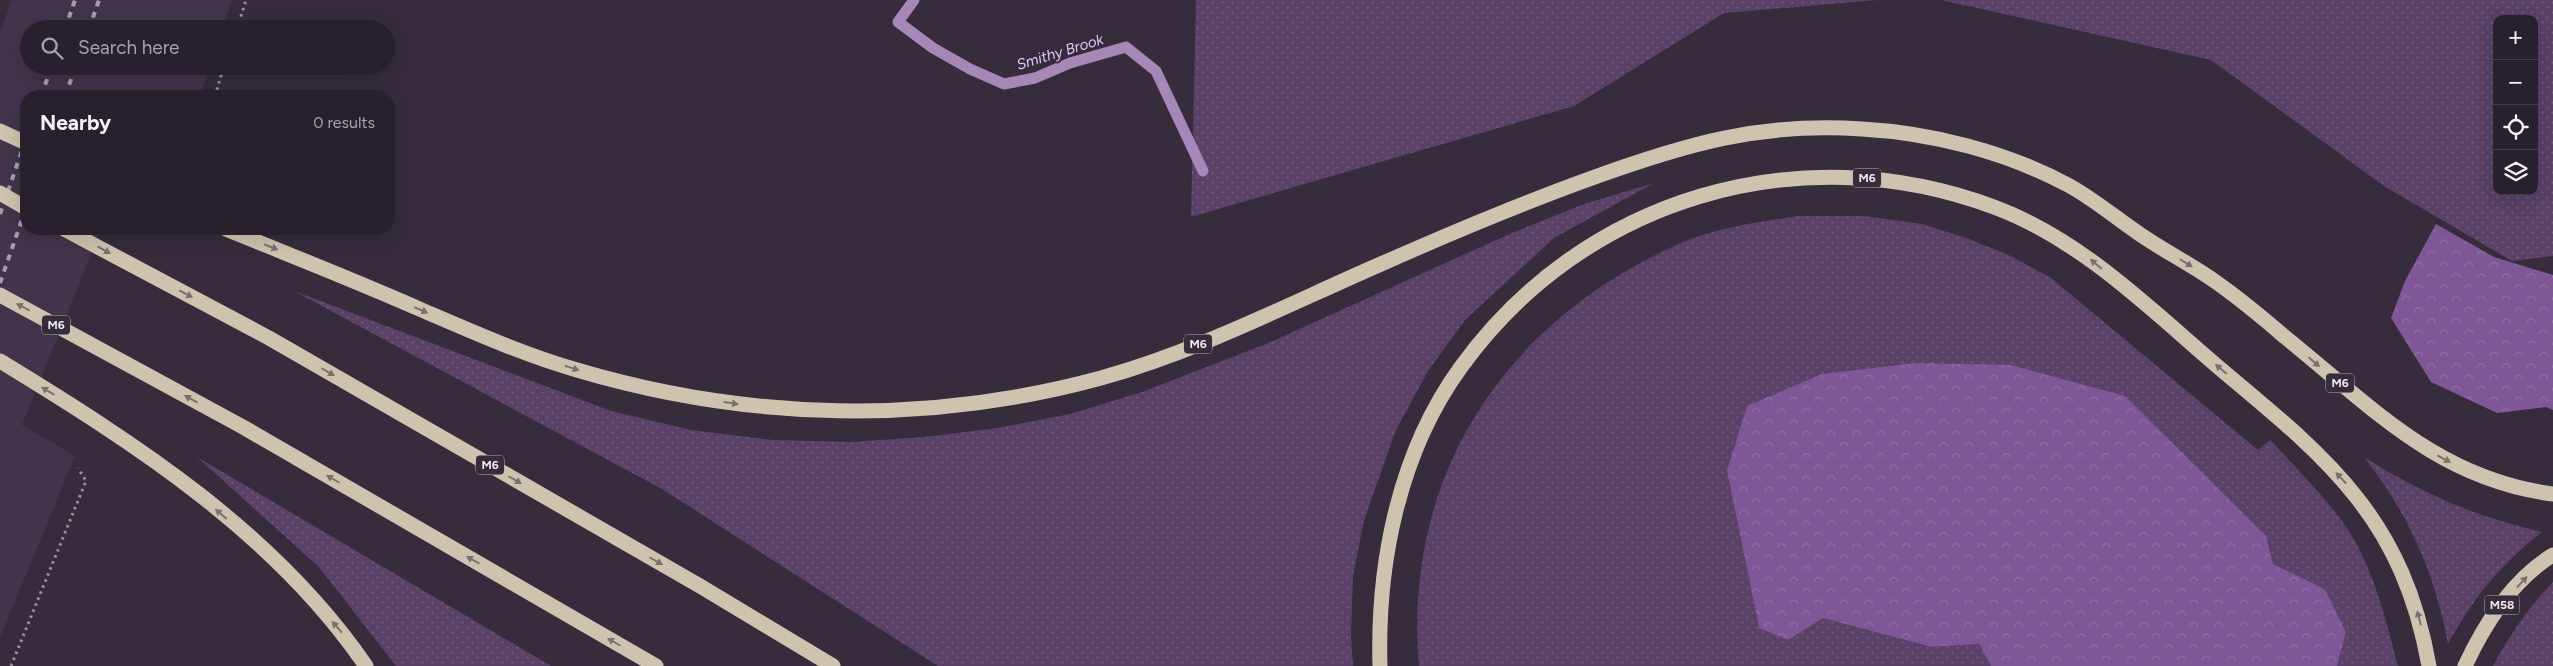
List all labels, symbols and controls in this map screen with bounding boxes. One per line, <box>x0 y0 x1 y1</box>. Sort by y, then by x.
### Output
map controls <box>2493 15 2538 195</box>
button: + <box>2493 15 2538 60</box>
search box <box>20 20 395 75</box>
water label: Smithy Brook <box>1014 30 1106 74</box>
icon: search <box>38 34 66 62</box>
text: Search here <box>78 36 180 59</box>
button: − <box>2493 60 2538 105</box>
button: locate <box>2493 105 2538 150</box>
text: Nearby <box>40 110 111 135</box>
text: 0 results <box>313 113 375 132</box>
button: layers <box>2493 150 2538 195</box>
road number: M6 <box>1853 168 1881 188</box>
one-way arrow <box>264 244 278 252</box>
one-way arrow <box>96 246 111 254</box>
one-way arrow <box>2091 258 2103 270</box>
one-way arrow <box>2179 258 2192 268</box>
one-way arrow <box>179 290 193 298</box>
one-way arrow <box>15 303 30 311</box>
one-way arrow <box>414 306 428 314</box>
road number: M6 <box>42 316 70 334</box>
road number: M6 <box>1184 334 1212 354</box>
one-way arrow <box>2308 356 2321 367</box>
one-way arrow <box>2214 363 2227 374</box>
one-way arrow <box>565 365 580 373</box>
one-way arrow <box>322 368 335 377</box>
road number: M6 <box>2326 373 2354 392</box>
one-way arrow <box>41 386 54 395</box>
one-way arrow <box>185 394 198 403</box>
one-way arrow <box>723 399 739 407</box>
one-way arrow <box>2437 455 2451 463</box>
road number: M6 <box>476 456 504 474</box>
one-way arrow <box>2335 472 2347 484</box>
one-way arrow <box>326 474 339 483</box>
one-way arrow <box>508 475 521 484</box>
one-way arrow <box>216 508 228 520</box>
one-way arrow <box>467 556 480 565</box>
one-way arrow <box>649 556 662 565</box>
one-way arrow <box>2516 576 2527 589</box>
road number: M58 <box>2484 596 2520 614</box>
one-way arrow <box>2414 611 2422 626</box>
one-way arrow <box>332 620 343 633</box>
one-way arrow <box>607 637 621 646</box>

